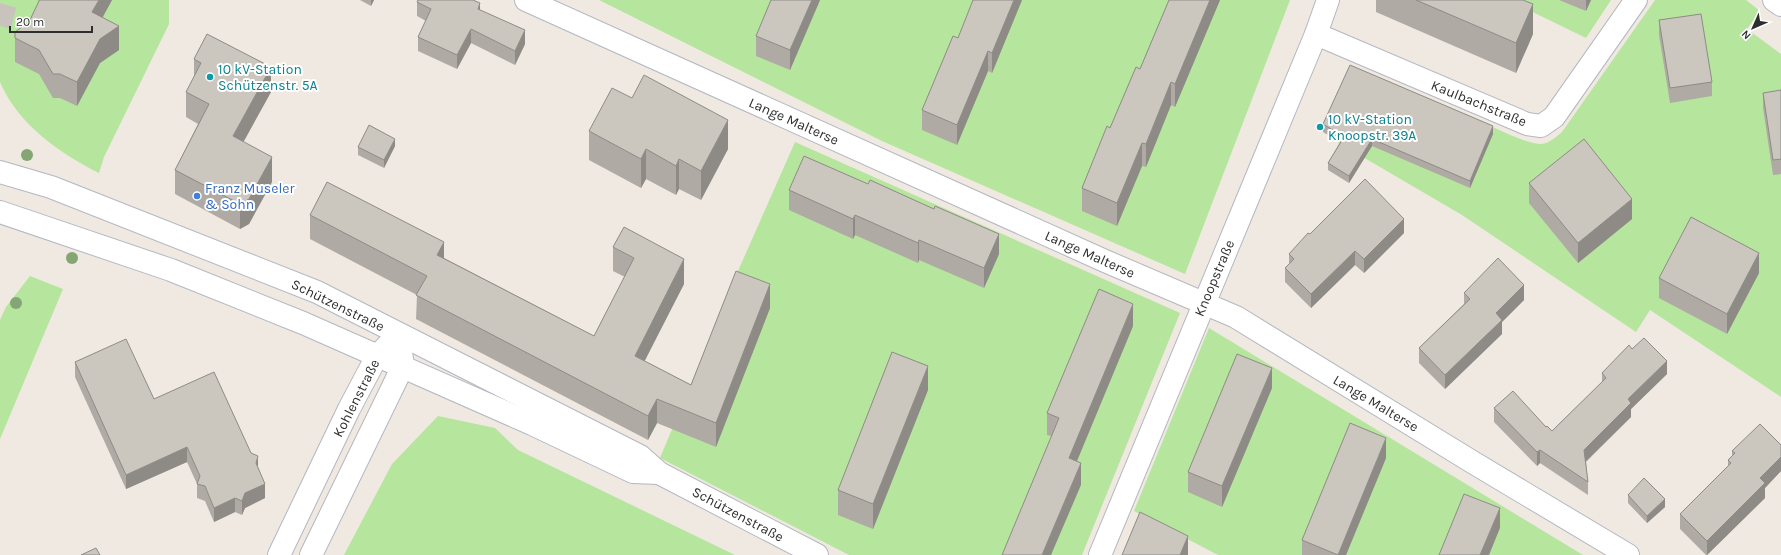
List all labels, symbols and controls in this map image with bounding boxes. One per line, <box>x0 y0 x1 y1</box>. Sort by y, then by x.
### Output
scale bar <box>10 8 92 34</box>
north arrow <box>1733 8 1773 48</box>
text: 20 m <box>16 15 44 29</box>
text: N <box>1739 27 1754 42</box>
place label: 10 kV-Station Schützenstr. 5A <box>218 61 318 94</box>
marker: 10 kV-Station Schützenstr. 5A <box>205 72 215 82</box>
street label: Kaulbachstraße <box>1429 77 1529 130</box>
street label: Lange Malterse <box>746 94 841 149</box>
place label: 10 kV-Station Knoopstr. 39A <box>1328 111 1416 144</box>
marker: 10 kV-Station Knoopstr. 39A <box>1315 122 1325 132</box>
place label: Franz Museler & Sohn <box>205 180 296 213</box>
marker: Franz Museler & Sohn <box>192 191 202 201</box>
street label: Lange Malterse <box>1042 227 1137 282</box>
street label: Knoopstraße <box>1191 237 1238 319</box>
street label: Schützenstraße <box>289 276 387 335</box>
street label: Kohlenstraße <box>329 356 383 440</box>
street label: Lange Malterse <box>1330 371 1422 436</box>
street label: Schützenstraße <box>689 483 786 546</box>

